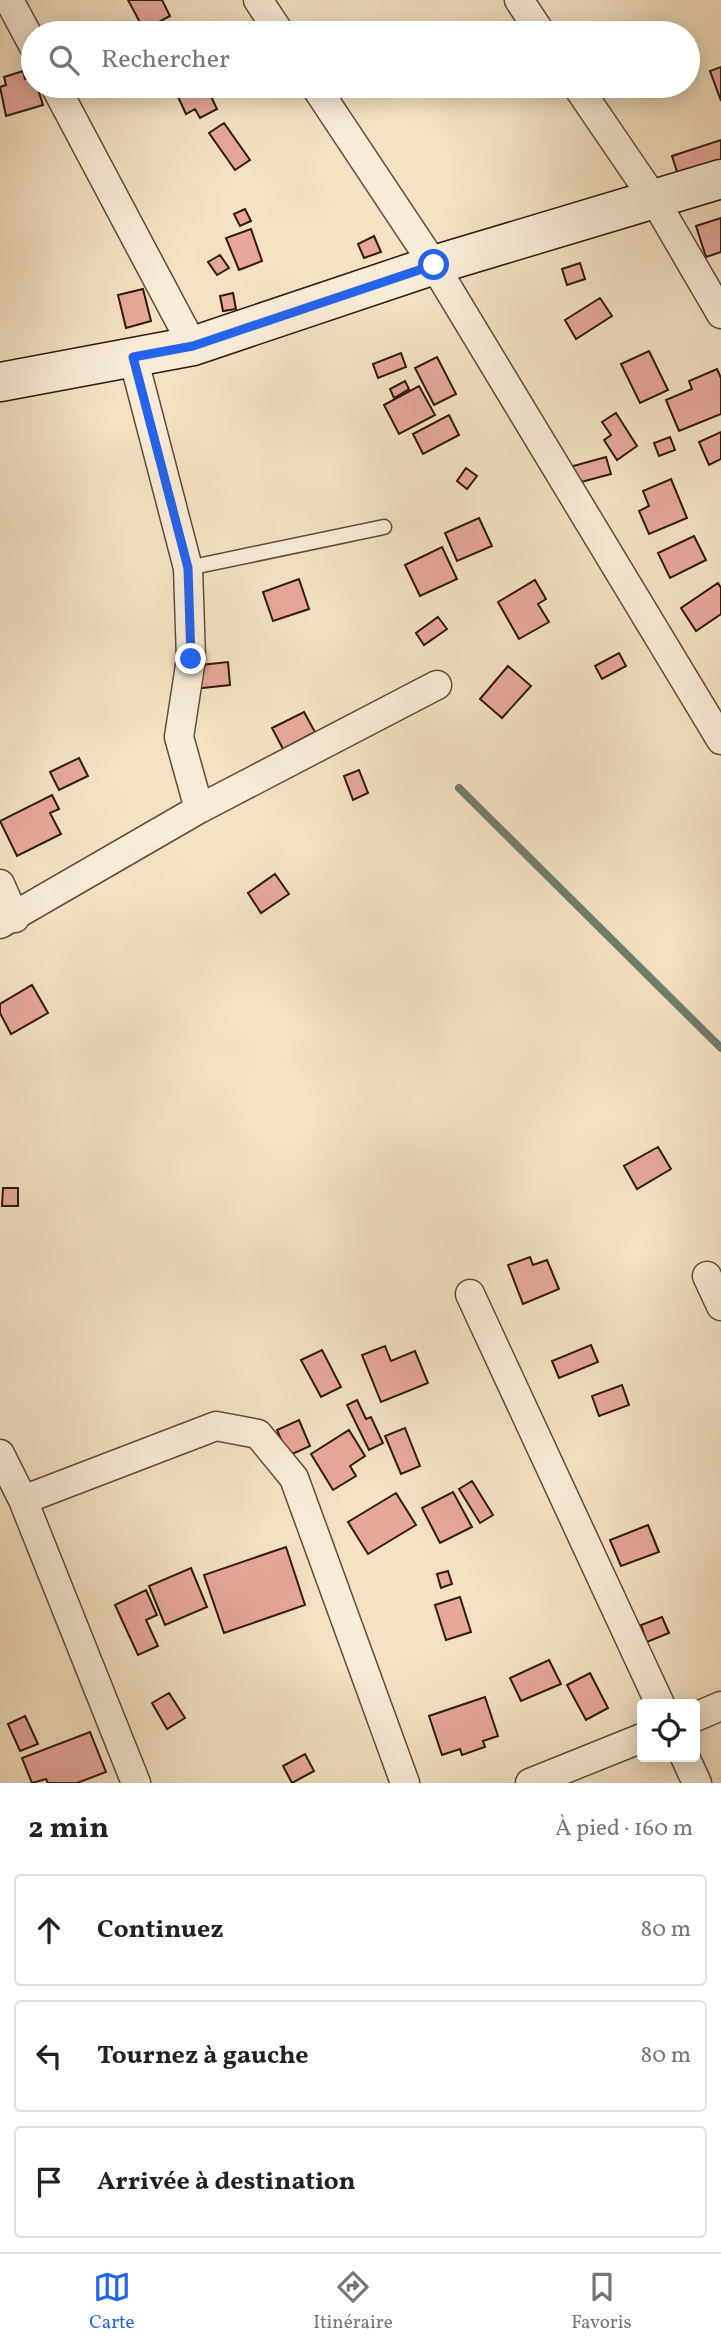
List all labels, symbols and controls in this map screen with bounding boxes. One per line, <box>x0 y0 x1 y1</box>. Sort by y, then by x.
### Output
search box <box>21 21 700 98</box>
icon: search <box>45 41 83 79</box>
text: Rechercher <box>101 42 230 78</box>
route start <box>418 249 449 280</box>
route end <box>175 643 206 674</box>
map controls <box>637 1699 700 1762</box>
button: locate <box>637 1699 700 1762</box>
text: 2 min <box>28 1808 109 1850</box>
text: À pied · 160 m <box>555 1813 693 1845</box>
icon: ahead <box>30 1911 68 1949</box>
text: Continuez <box>97 1912 223 1948</box>
text: 80 m <box>641 1914 691 1946</box>
icon: left <box>30 2037 68 2075</box>
text: Tournez à gauche <box>97 2038 309 2074</box>
text: 80 m <box>641 2040 691 2072</box>
icon: arrive <box>30 2163 68 2201</box>
text: Arrivée à destination <box>97 2164 356 2200</box>
tab: Carte <box>89 2268 135 2336</box>
tab: Itinéraire <box>313 2268 393 2336</box>
tab: Favoris <box>571 2268 632 2336</box>

